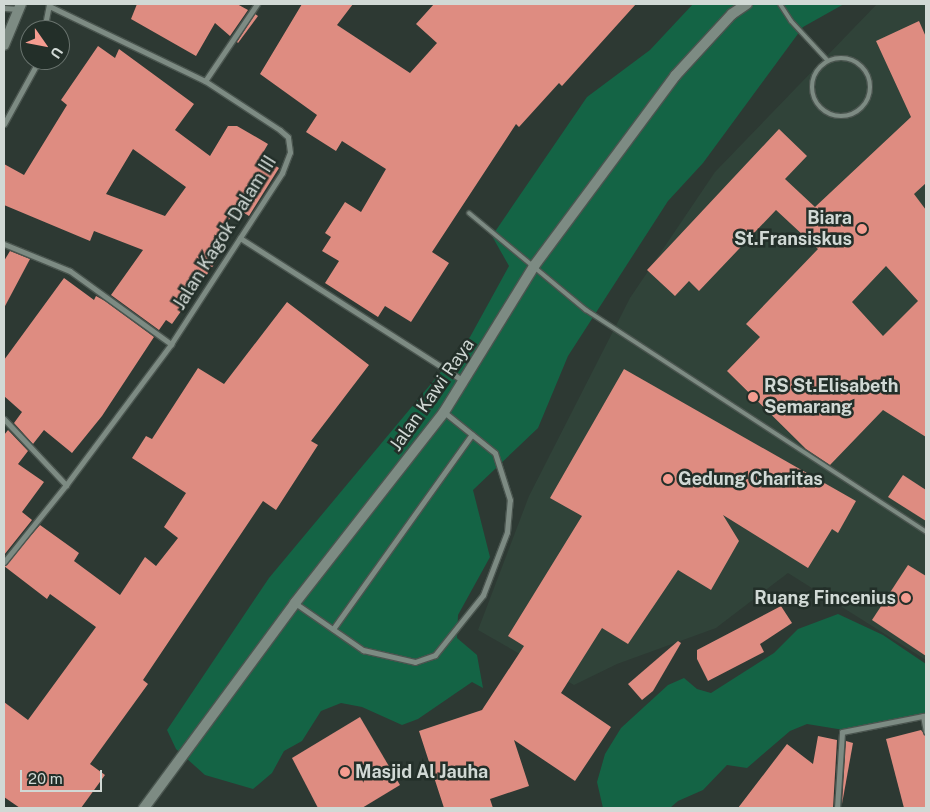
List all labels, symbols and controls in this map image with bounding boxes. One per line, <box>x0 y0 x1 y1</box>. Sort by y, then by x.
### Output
north arrow <box>20 20 70 70</box>
text: U <box>47 44 66 61</box>
street label: Jalan Kagok Dalam III <box>169 152 281 314</box>
place label: Biara St.Fransiskus <box>734 208 852 250</box>
marker: Biara St.Fransiskus <box>856 223 868 235</box>
street label: Jalan Kawi Raya <box>385 334 479 456</box>
place label: RS St.Elisabeth Semarang <box>764 376 898 418</box>
marker: RS St.Elisabeth Semarang <box>746 390 760 404</box>
place label: Gedung Charitas <box>678 468 823 490</box>
marker: Gedung Charitas <box>662 473 674 485</box>
place label: Ruang Fincenius <box>754 587 896 609</box>
marker: Ruang Fincenius <box>900 592 912 604</box>
scale bar <box>22 760 105 792</box>
place label: Masjid Al Jauha <box>355 761 488 783</box>
marker: Masjid Al Jauha <box>339 766 351 778</box>
text: 20 m <box>28 770 63 787</box>

